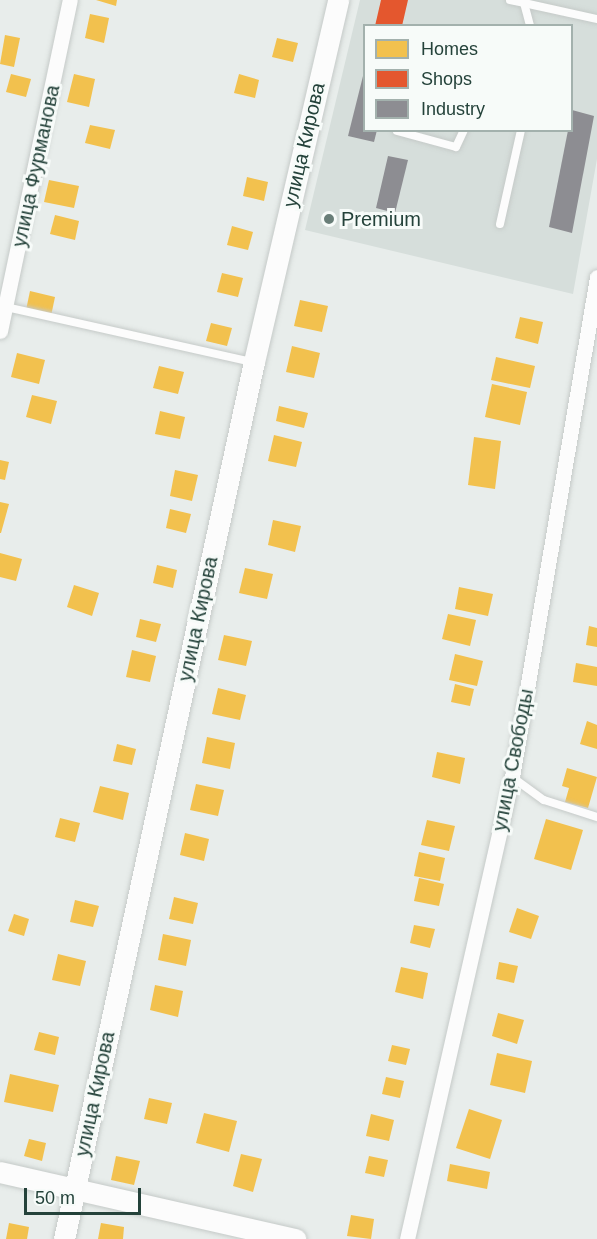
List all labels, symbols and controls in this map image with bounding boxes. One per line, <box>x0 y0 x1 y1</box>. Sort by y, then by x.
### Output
legend <box>363 24 573 132</box>
text: Homes <box>421 39 478 59</box>
text: Shops <box>421 69 472 89</box>
street label: улица Кирова <box>278 80 330 210</box>
street label: улица Фурманова <box>7 83 65 249</box>
text: Industry <box>421 99 485 119</box>
place label: Premium <box>341 207 421 231</box>
marker: Premium <box>322 212 336 226</box>
street label: улица Кирова <box>173 554 223 684</box>
street label: улица Свободы <box>487 687 539 833</box>
street label: улица Кирова <box>70 1029 120 1159</box>
scale bar <box>27 1176 144 1214</box>
text: 50 m <box>35 1188 75 1208</box>

